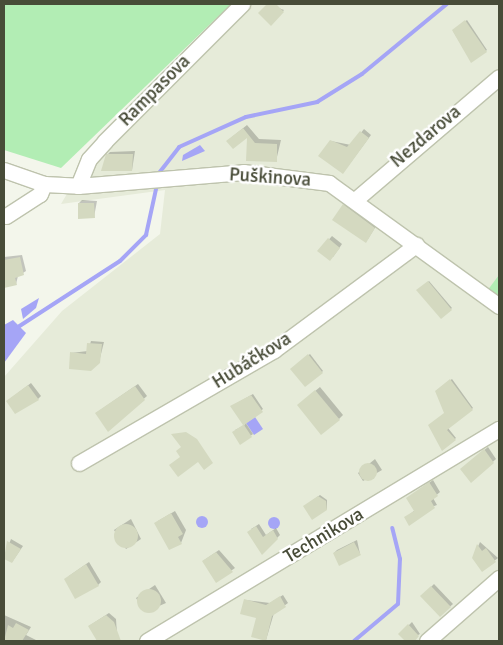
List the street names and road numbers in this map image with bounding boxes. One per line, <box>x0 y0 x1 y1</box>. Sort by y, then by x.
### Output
street label: Rampasova <box>114 50 196 132</box>
street label: Nezdarova <box>386 101 466 173</box>
street label: Puškinova <box>228 164 312 192</box>
street label: Hubáčkova <box>208 328 296 394</box>
street label: Technikova <box>280 503 368 569</box>

